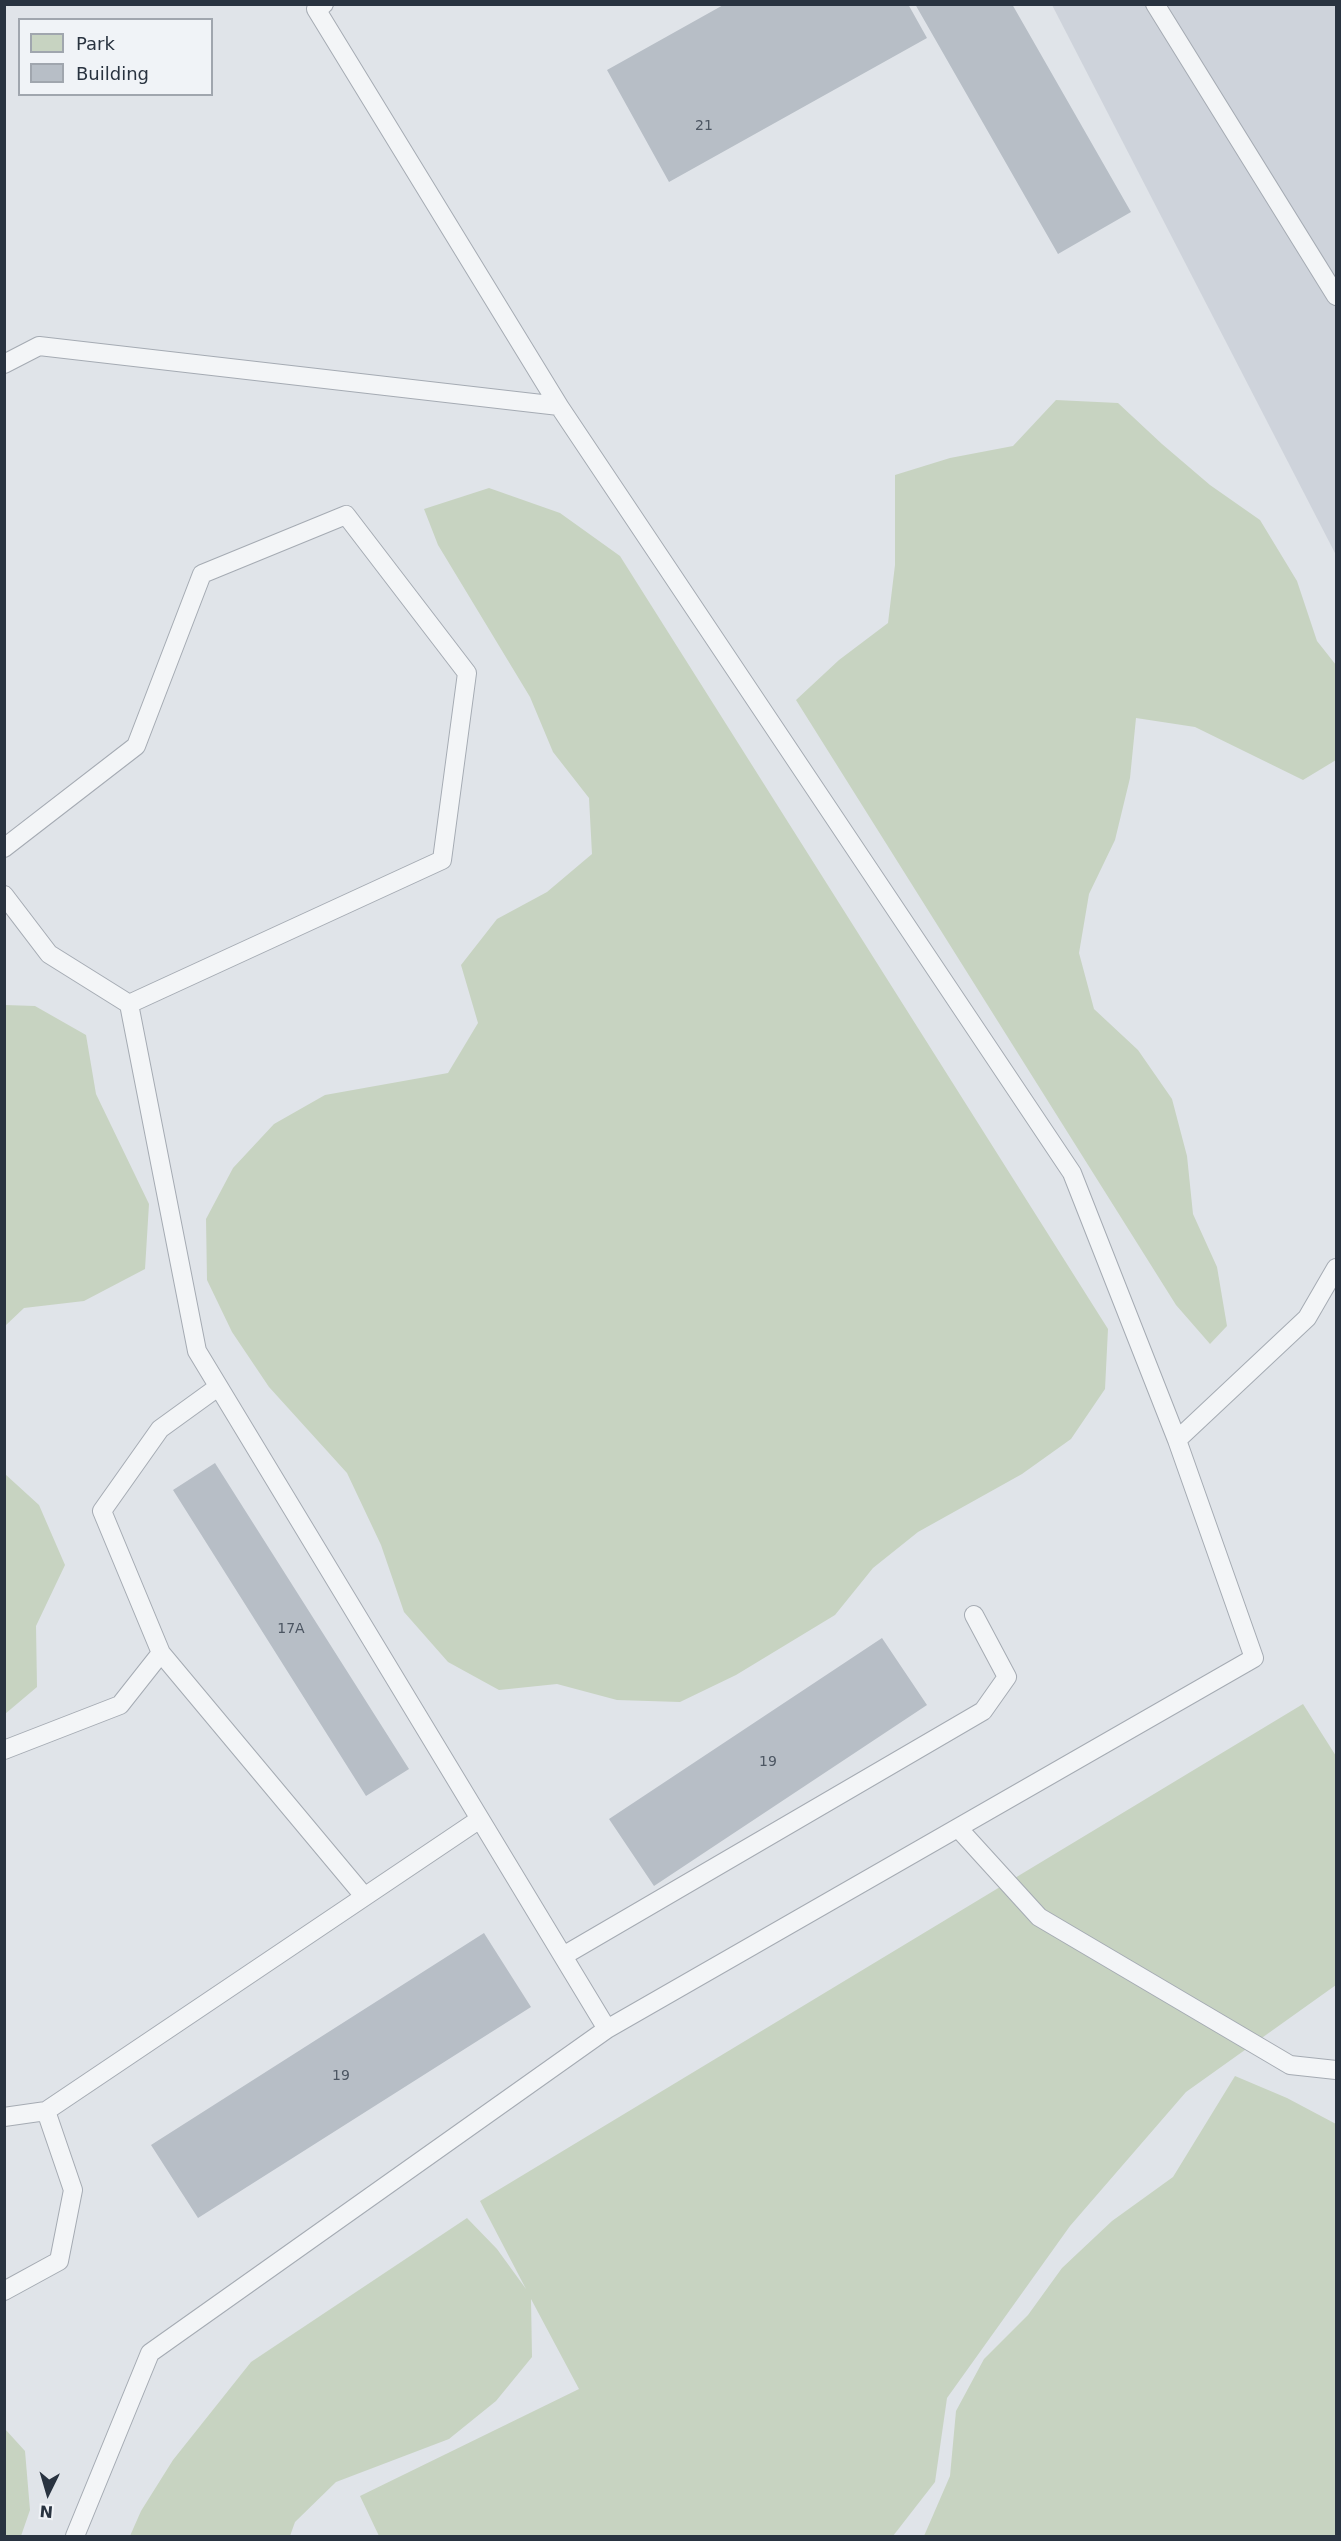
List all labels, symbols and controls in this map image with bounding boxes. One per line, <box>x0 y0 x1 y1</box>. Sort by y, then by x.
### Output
legend <box>18 18 213 96</box>
text: Park <box>76 33 115 54</box>
text: Building <box>76 63 149 84</box>
house number: 21 <box>695 118 713 134</box>
house number: 17А <box>277 1621 305 1637</box>
house number: 19 <box>759 1754 777 1770</box>
house number: 19 <box>332 2068 350 2084</box>
north arrow <box>18 2463 78 2523</box>
text: N <box>39 2501 54 2521</box>

